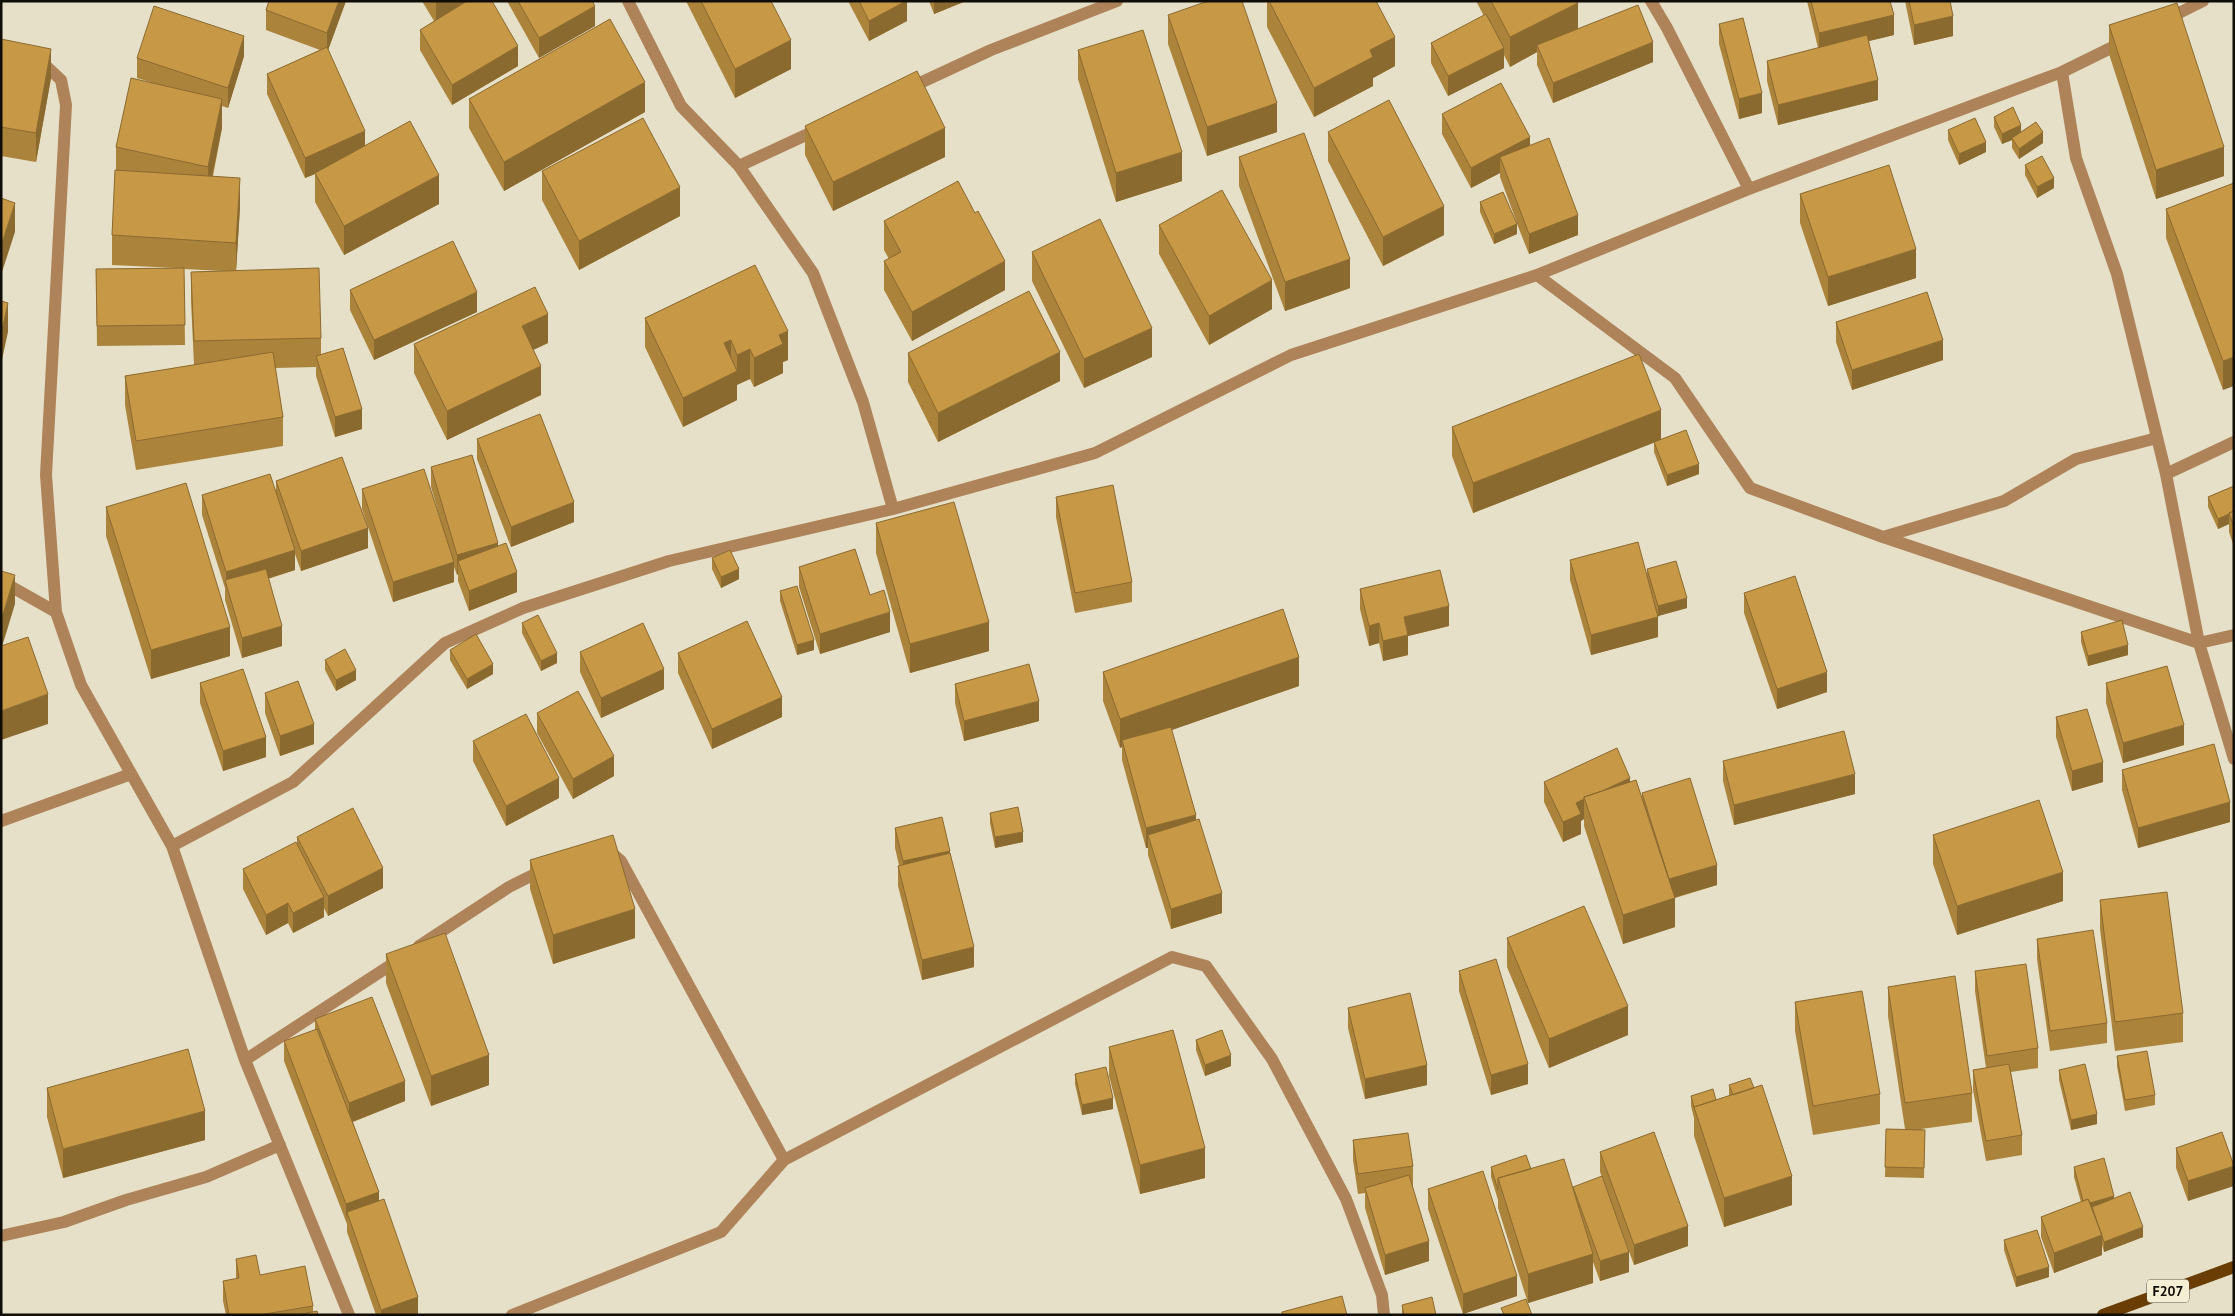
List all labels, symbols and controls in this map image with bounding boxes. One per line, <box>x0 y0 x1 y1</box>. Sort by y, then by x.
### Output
road number: F207 <box>2147 1280 2189 1302</box>

